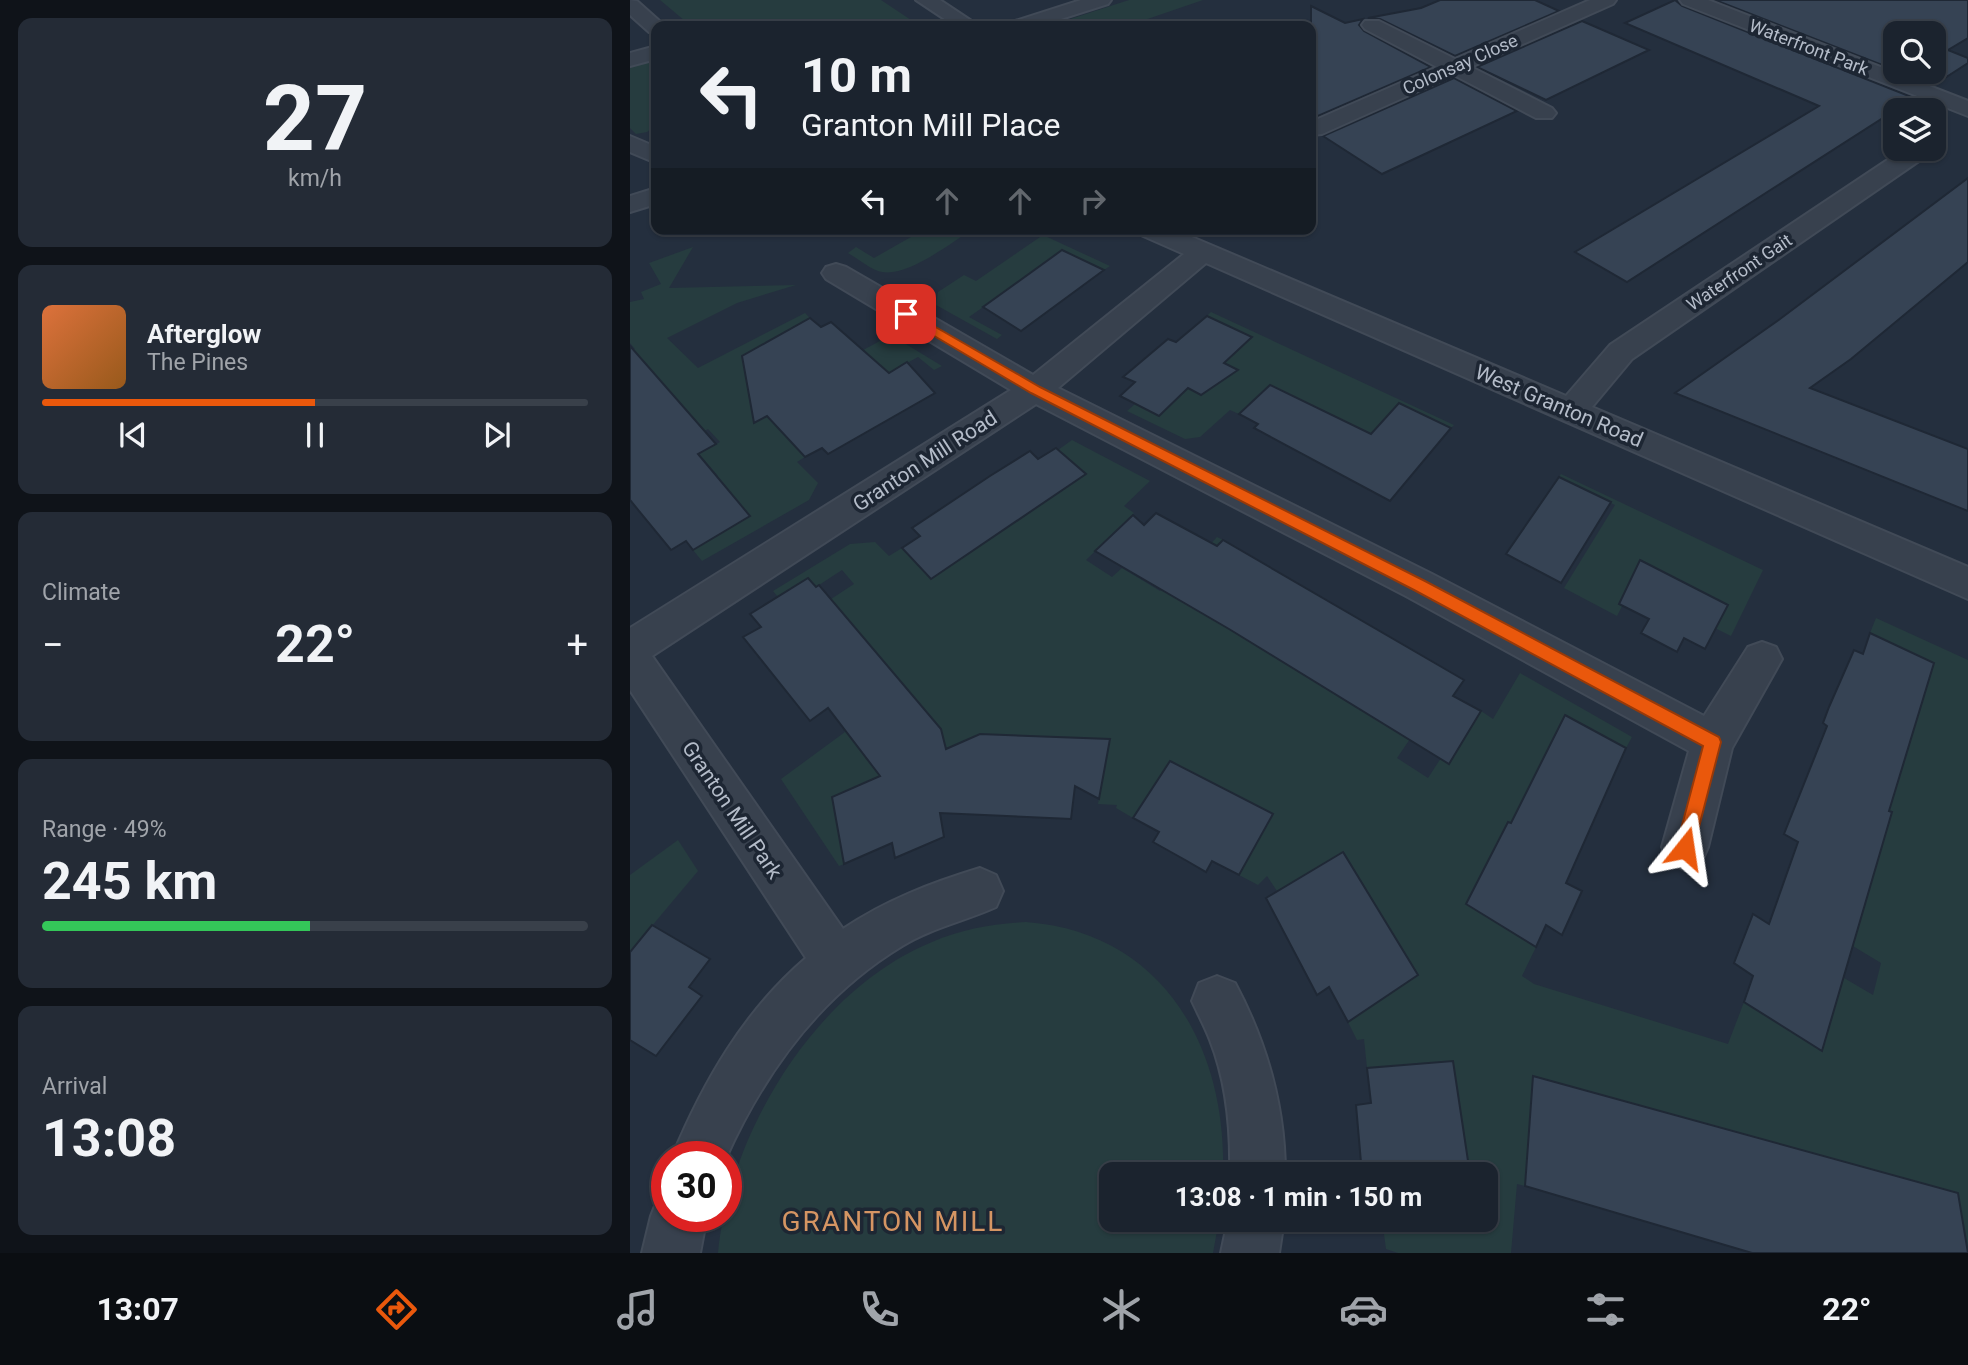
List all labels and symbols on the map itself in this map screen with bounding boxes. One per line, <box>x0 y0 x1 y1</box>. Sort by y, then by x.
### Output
street label: Waterfront Park <box>1746 15 1872 80</box>
street label: Colonsay Close <box>1399 29 1521 99</box>
street label: Waterfront Gait <box>1682 229 1796 315</box>
pin <box>876 284 936 344</box>
street label: West Granton Road <box>1471 360 1647 452</box>
street label: Granton Mill Road <box>849 406 1001 516</box>
street label: Granton Mill Park <box>677 737 787 884</box>
position arrow <box>1648 811 1722 885</box>
speed limit sign: 30 <box>651 1141 742 1232</box>
district label: GRANTON MILL <box>782 1205 1004 1238</box>

